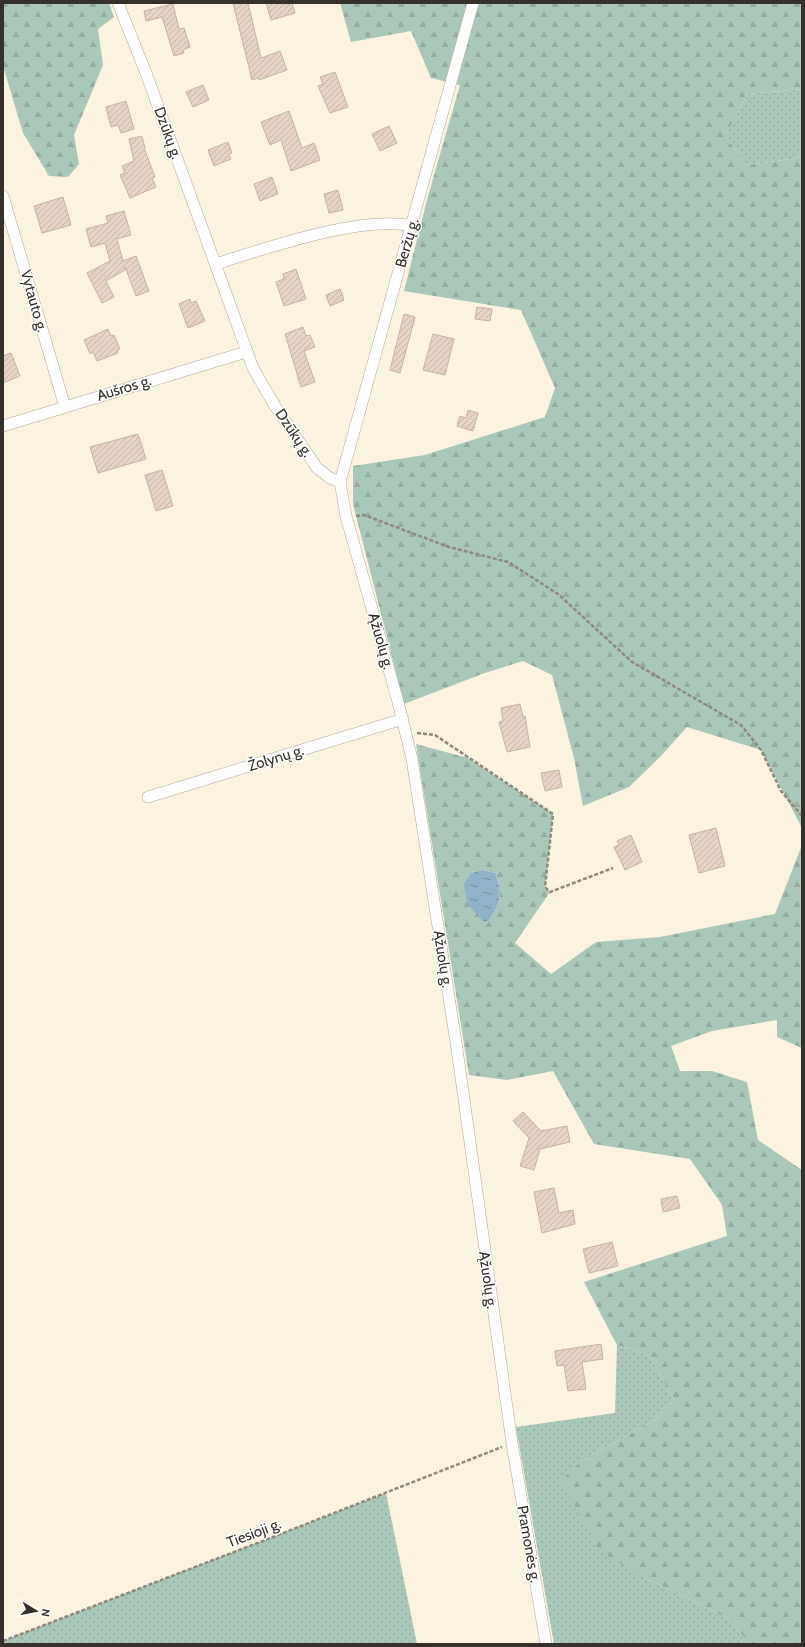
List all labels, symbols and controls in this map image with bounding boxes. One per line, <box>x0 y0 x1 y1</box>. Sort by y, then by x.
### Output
street label: Dzūkų g. <box>150 104 186 162</box>
street label: Beržų g. <box>391 216 423 270</box>
street label: Vytauto g. <box>17 268 51 334</box>
street label: Aušros g. <box>95 371 153 405</box>
street label: Dzūkų g. <box>271 405 317 461</box>
street label: Ąžuolų g. <box>364 611 398 671</box>
street label: Žolynų g. <box>246 740 306 775</box>
street label: Ąžuolų g. <box>430 929 456 989</box>
street label: Ąžuolų g. <box>475 1250 501 1310</box>
street label: Pramonės g. <box>513 1504 545 1584</box>
street label: Tiesioji g. <box>224 1514 284 1552</box>
north arrow <box>16 1591 56 1631</box>
text: N <box>38 1608 53 1618</box>

